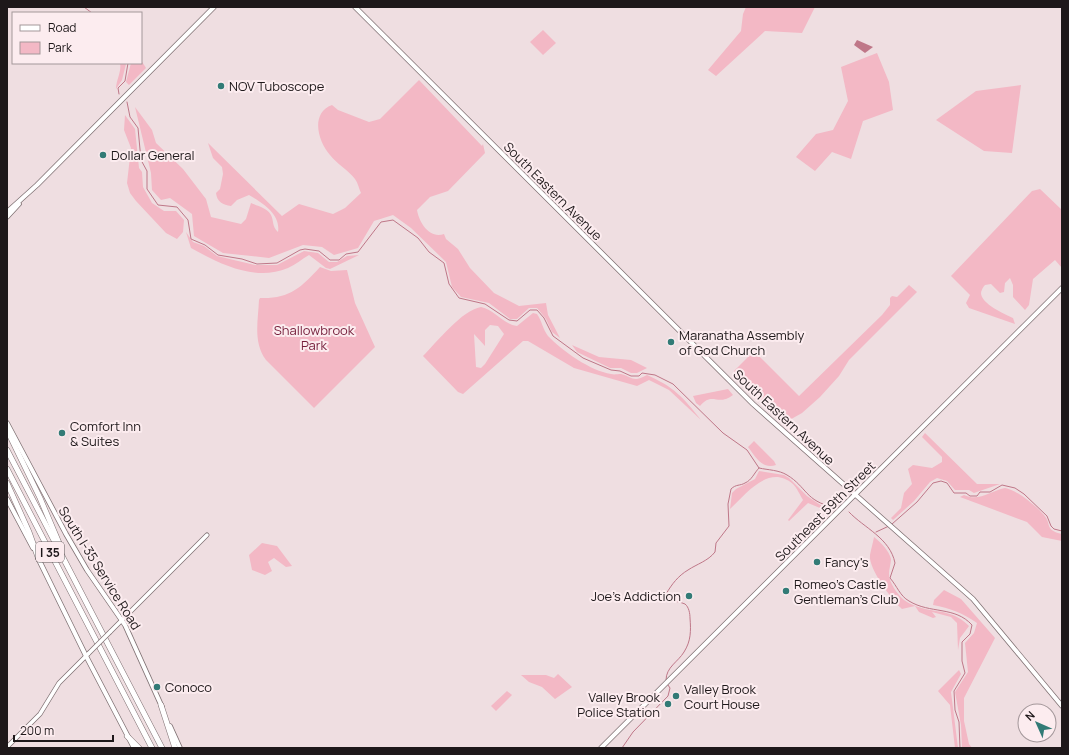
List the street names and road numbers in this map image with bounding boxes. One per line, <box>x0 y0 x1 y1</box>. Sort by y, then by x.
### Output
street label: South Eastern Avenue <box>500 138 606 244</box>
street label: South Eastern Avenue <box>729 365 839 469</box>
street label: Southeast 59th Street <box>771 457 879 565</box>
street label: South I-35 Service Road <box>55 503 145 633</box>
road number: I 35 <box>36 542 64 562</box>

